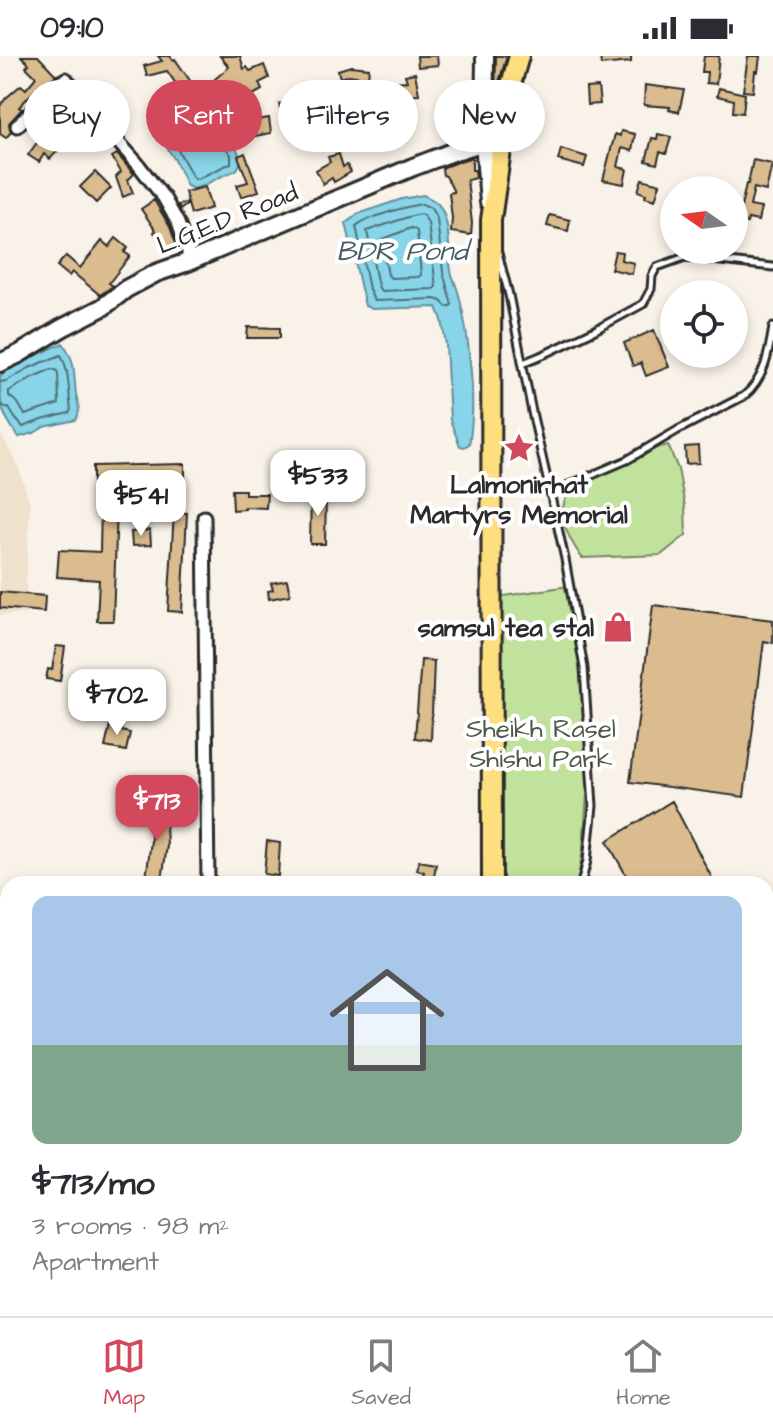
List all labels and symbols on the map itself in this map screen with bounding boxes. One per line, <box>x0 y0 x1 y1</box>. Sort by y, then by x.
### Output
street label: L.G.E.D Road <box>151 174 303 264</box>
north arrow <box>660 176 748 264</box>
water label: BDR Pond <box>336 232 473 271</box>
place icon: Lalmonirhat Martyrs Memorial <box>502 431 536 465</box>
pin: $533 <box>271 450 365 518</box>
place label: Lalmonirhat Martyrs Memorial <box>410 467 628 536</box>
pin: $541 <box>94 470 188 538</box>
place label: samsul tea stal <box>418 610 594 646</box>
shop icon: samsul tea stal <box>601 610 635 644</box>
pin: $702 <box>70 669 164 737</box>
park label: Sheikh Rasel Shishu Park <box>466 711 616 777</box>
pin: $713 <box>110 775 204 843</box>

